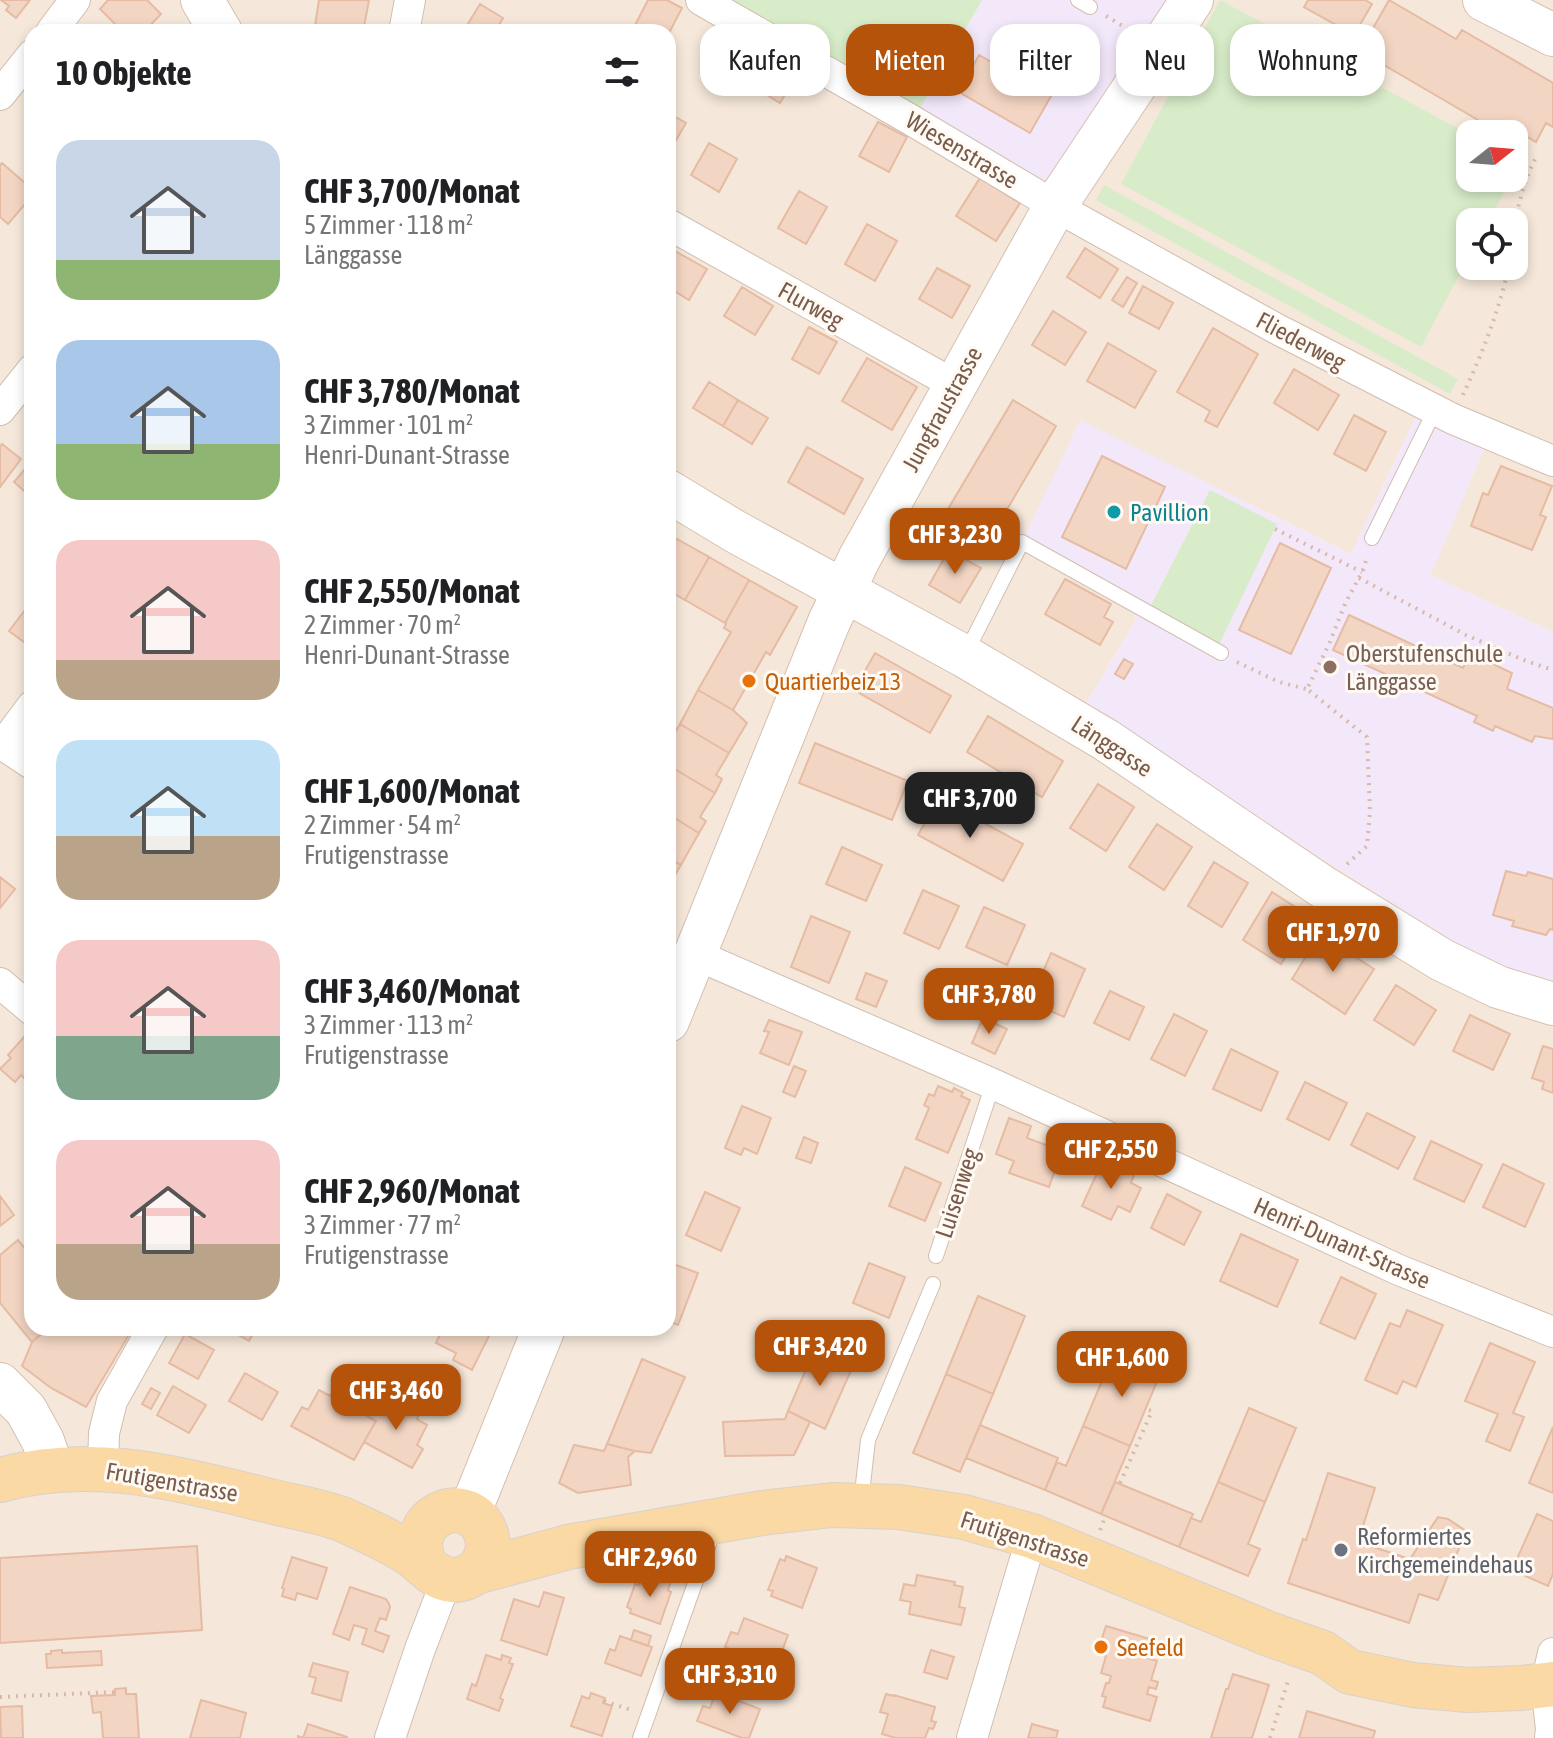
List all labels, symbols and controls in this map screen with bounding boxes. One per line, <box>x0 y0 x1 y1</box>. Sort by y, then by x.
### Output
chip: Kaufen <box>700 24 830 96</box>
chip: Mieten <box>846 24 974 96</box>
chip: Filter <box>990 24 1100 96</box>
chip: Neu <box>1116 24 1214 96</box>
chip: Wohnung <box>1230 24 1385 96</box>
icon: filters <box>600 50 644 94</box>
text: 10 Objekte <box>56 53 192 92</box>
street label: Wiesenstrasse <box>901 106 1023 194</box>
north arrow <box>1456 120 1528 192</box>
map controls <box>1456 120 1528 280</box>
text: CHF 3,700/Monat <box>304 171 520 210</box>
icon: home <box>120 172 216 268</box>
button: locate <box>1456 208 1528 280</box>
text: 5 Zimmer · 118 m² <box>304 210 473 240</box>
text: Länggasse <box>304 240 402 270</box>
street label: Flurweg <box>774 276 849 334</box>
street label: Fliederweg <box>1252 306 1351 376</box>
street label: Jungfraustrasse <box>897 342 987 476</box>
text: CHF 3,780/Monat <box>304 371 520 410</box>
icon: home <box>120 372 216 468</box>
text: 3 Zimmer · 101 m² <box>304 410 473 440</box>
text: Henri-Dunant-Strasse <box>304 440 510 470</box>
place label: Pavillion <box>1130 499 1209 526</box>
marker: Pavillion <box>1105 503 1123 521</box>
pin: CHF 3,230 <box>863 508 1047 576</box>
text: CHF 3,230 <box>908 519 1002 549</box>
text: CHF 2,550/Monat <box>304 571 520 610</box>
icon: home <box>120 572 216 668</box>
text: 2 Zimmer · 70 m² <box>304 610 461 640</box>
text: Henri-Dunant-Strasse <box>304 640 510 670</box>
place label: Oberstufenschule Länggasse <box>1346 640 1503 695</box>
marker: Oberstufenschule Länggasse <box>1321 658 1339 676</box>
place label: Quartierbeiz 13 <box>765 668 901 695</box>
marker: Quartierbeiz 13 <box>740 672 758 690</box>
street label: Länggasse <box>1067 710 1157 782</box>
text: CHF 1,600/Monat <box>304 771 520 810</box>
icon: home <box>120 772 216 868</box>
pin: CHF 3,700 <box>878 772 1062 840</box>
text: CHF 3,700 <box>923 783 1017 813</box>
text: 2 Zimmer · 54 m² <box>304 810 461 840</box>
text: Frutigenstrasse <box>304 840 449 870</box>
pin: CHF 1,970 <box>1241 906 1425 974</box>
text: CHF 1,970 <box>1286 917 1380 947</box>
pin: CHF 3,780 <box>897 968 1081 1036</box>
text: CHF 3,460/Monat <box>304 971 520 1010</box>
icon: home <box>120 972 216 1068</box>
text: CHF 3,780 <box>942 979 1036 1009</box>
text: 3 Zimmer · 113 m² <box>304 1010 473 1040</box>
text: Frutigenstrasse <box>304 1040 449 1070</box>
pin: CHF 2,550 <box>1019 1123 1203 1191</box>
text: CHF 2,550 <box>1064 1134 1158 1164</box>
street label: Luisenweg <box>930 1144 984 1241</box>
text: CHF 2,960/Monat <box>304 1171 520 1210</box>
icon: home <box>120 1172 216 1268</box>
street label: Henri-Dunant-Strasse <box>1250 1192 1434 1294</box>
text: 3 Zimmer · 77 m² <box>304 1210 461 1240</box>
text: Frutigenstrasse <box>304 1240 449 1270</box>
pin: CHF 3,420 <box>728 1320 912 1388</box>
text: CHF 3,420 <box>773 1331 867 1361</box>
pin: CHF 1,600 <box>1030 1331 1214 1399</box>
text: CHF 1,600 <box>1075 1342 1169 1372</box>
pin: CHF 3,460 <box>304 1364 488 1432</box>
text: CHF 3,460 <box>349 1375 443 1405</box>
street label: Frutigenstrasse <box>104 1457 240 1507</box>
street label: Frutigenstrasse <box>957 1506 1093 1572</box>
place label: Reformiertes Kirchgemeindehaus <box>1357 1523 1533 1578</box>
pin: CHF 2,960 <box>558 1531 742 1599</box>
marker: Reformiertes Kirchgemeindehaus <box>1332 1541 1350 1559</box>
text: CHF 2,960 <box>603 1542 697 1572</box>
place label: Seefeld <box>1117 1634 1184 1661</box>
marker: Seefeld <box>1092 1638 1110 1656</box>
pin: CHF 3,310 <box>638 1648 822 1716</box>
text: CHF 3,310 <box>683 1659 777 1689</box>

